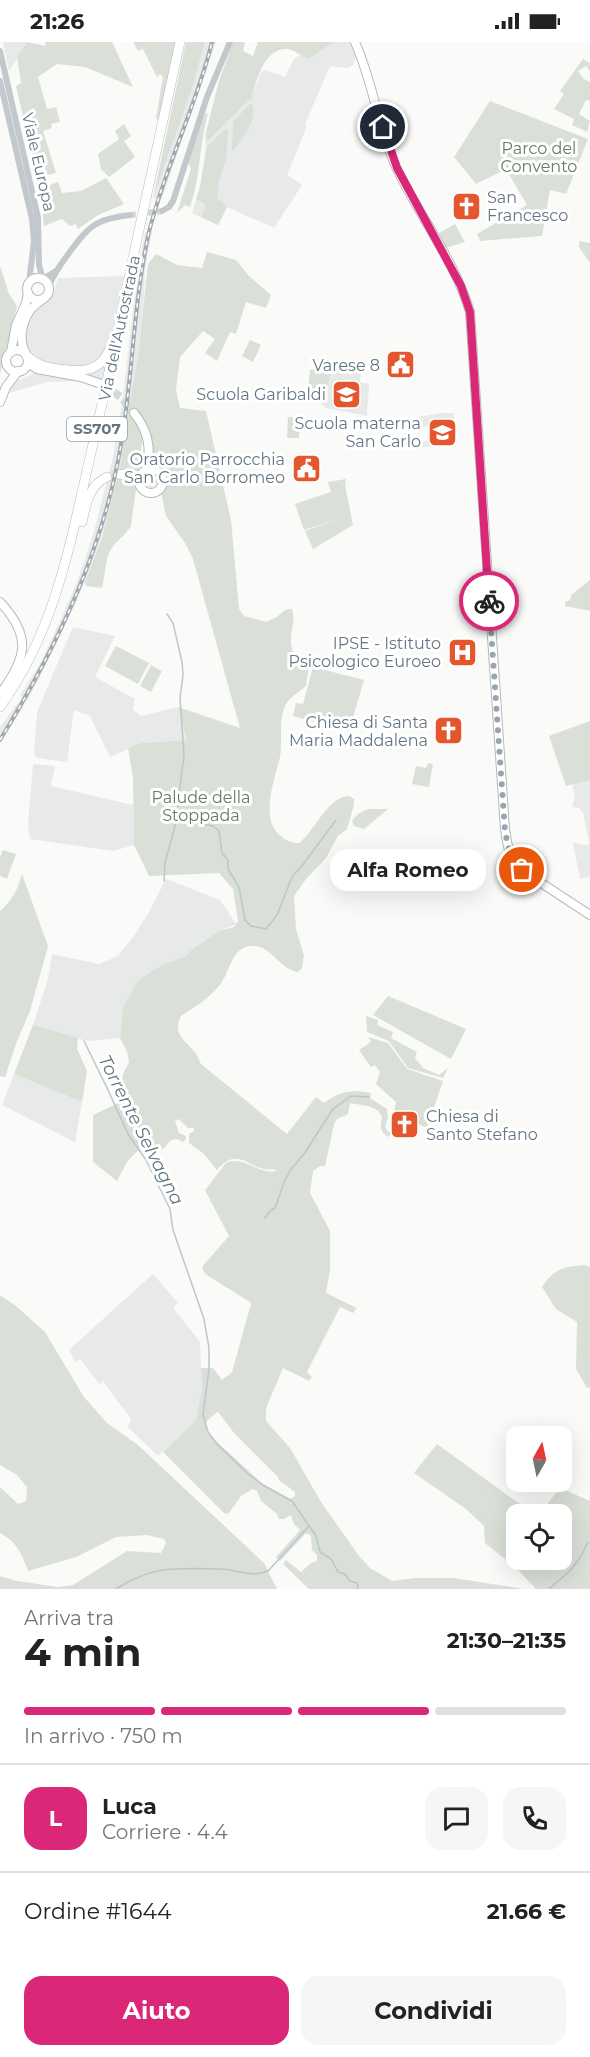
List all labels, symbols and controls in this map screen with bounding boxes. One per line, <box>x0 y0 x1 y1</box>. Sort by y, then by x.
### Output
text: 21:26 <box>30 8 84 35</box>
pin <box>357 101 408 152</box>
icon: home <box>366 110 399 143</box>
street label: Viale Europa <box>18 111 59 213</box>
park label: Parco del Convento <box>501 139 577 176</box>
place label: San Francesco <box>487 188 568 225</box>
church icon: San Francesco <box>450 190 482 222</box>
street label: Via dell'Autostrada <box>95 253 144 403</box>
public building icon: Varese 8 <box>385 349 417 381</box>
place label: Varese 8 <box>313 356 380 375</box>
school or university icon: Scuola Garibaldi <box>331 378 363 410</box>
place label: Scuola Garibaldi <box>196 385 326 404</box>
place label: Scuola materna San Carlo <box>295 414 421 451</box>
school or university icon: Scuola materna San Carlo <box>426 416 458 448</box>
road number: SS707 <box>67 417 127 441</box>
place label: Oratorio Parrocchia San Carlo Borromeo <box>124 450 285 487</box>
public building icon: Oratorio Parrocchia San Carlo Borromeo <box>290 452 322 484</box>
courier <box>459 571 519 631</box>
icon: bike <box>473 585 506 618</box>
place label: IPSE - Istituto Psicologico Euroeo <box>289 634 441 671</box>
hospital icon: IPSE - Istituto Psicologico Euroeo <box>446 636 478 668</box>
place label: Chiesa di Santa Maria Maddalena <box>289 713 428 750</box>
church icon: Chiesa di Santa Maria Maddalena <box>433 715 465 747</box>
park label: Palude della Stoppada <box>151 788 251 825</box>
pin <box>496 844 547 895</box>
callout: Alfa Romeo <box>330 849 486 891</box>
icon: bag <box>505 853 538 886</box>
text: Alfa Romeo <box>347 858 469 882</box>
water label: Torrente Selvagna <box>94 1051 188 1209</box>
place label: Chiesa di Santo Stefano <box>426 1107 538 1144</box>
church icon: Chiesa di Santo Stefano <box>389 1109 421 1141</box>
north arrow <box>506 1426 572 1492</box>
map controls <box>506 1426 572 1570</box>
button: locate <box>506 1504 572 1570</box>
text: Arriva tra <box>24 1606 114 1630</box>
text: 21:30–21:35 <box>447 1627 566 1654</box>
text: 4 min <box>24 1628 142 1676</box>
text: In arrivo · 750 m <box>24 1724 183 1748</box>
button: chat <box>425 1787 488 1850</box>
button: phone <box>503 1787 566 1850</box>
text: Luca <box>102 1793 157 1820</box>
text: L <box>49 1805 62 1832</box>
text: Corriere · 4.4 <box>102 1820 228 1844</box>
text: Ordine #1644 <box>24 1898 172 1925</box>
text: 21.66 € <box>487 1898 566 1925</box>
button: Aiuto <box>24 1976 289 2045</box>
button: Condividi <box>301 1976 566 2045</box>

